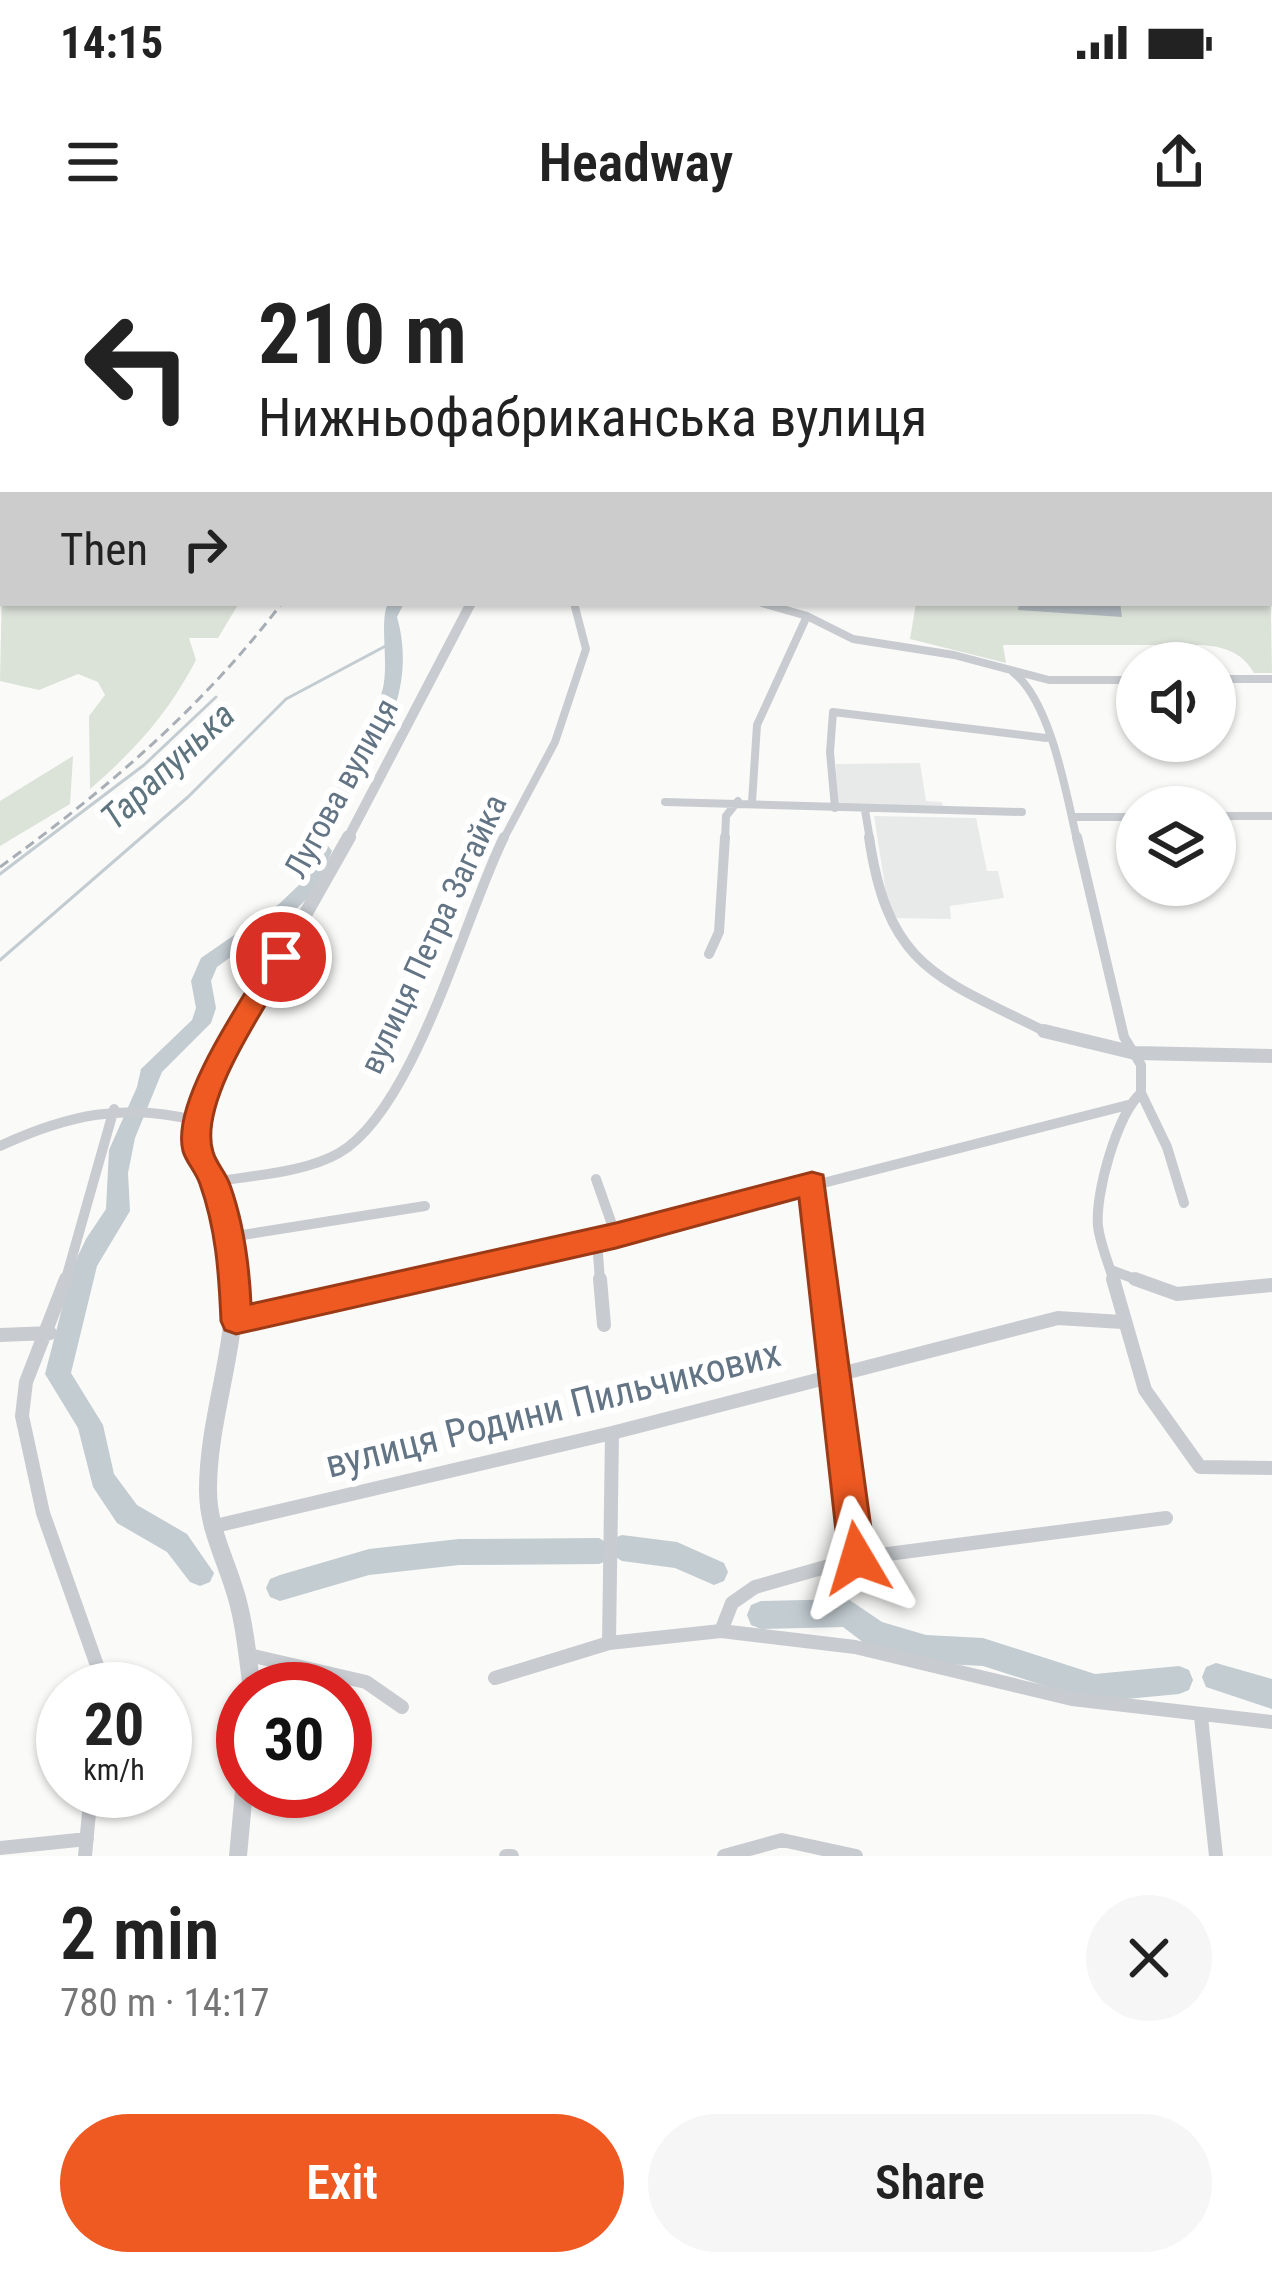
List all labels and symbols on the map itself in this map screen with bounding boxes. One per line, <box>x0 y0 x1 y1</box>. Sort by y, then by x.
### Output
street label: Лугова вулиця <box>276 691 406 885</box>
water label: Тарапунька <box>93 694 243 838</box>
street label: вулиця Петра Загайка <box>351 788 515 1080</box>
pin <box>230 906 332 1008</box>
street label: вулиця Родини Пильчикових <box>321 1330 785 1488</box>
position arrow <box>794 1495 920 1621</box>
speed limit sign: 30 <box>216 1662 372 1818</box>

